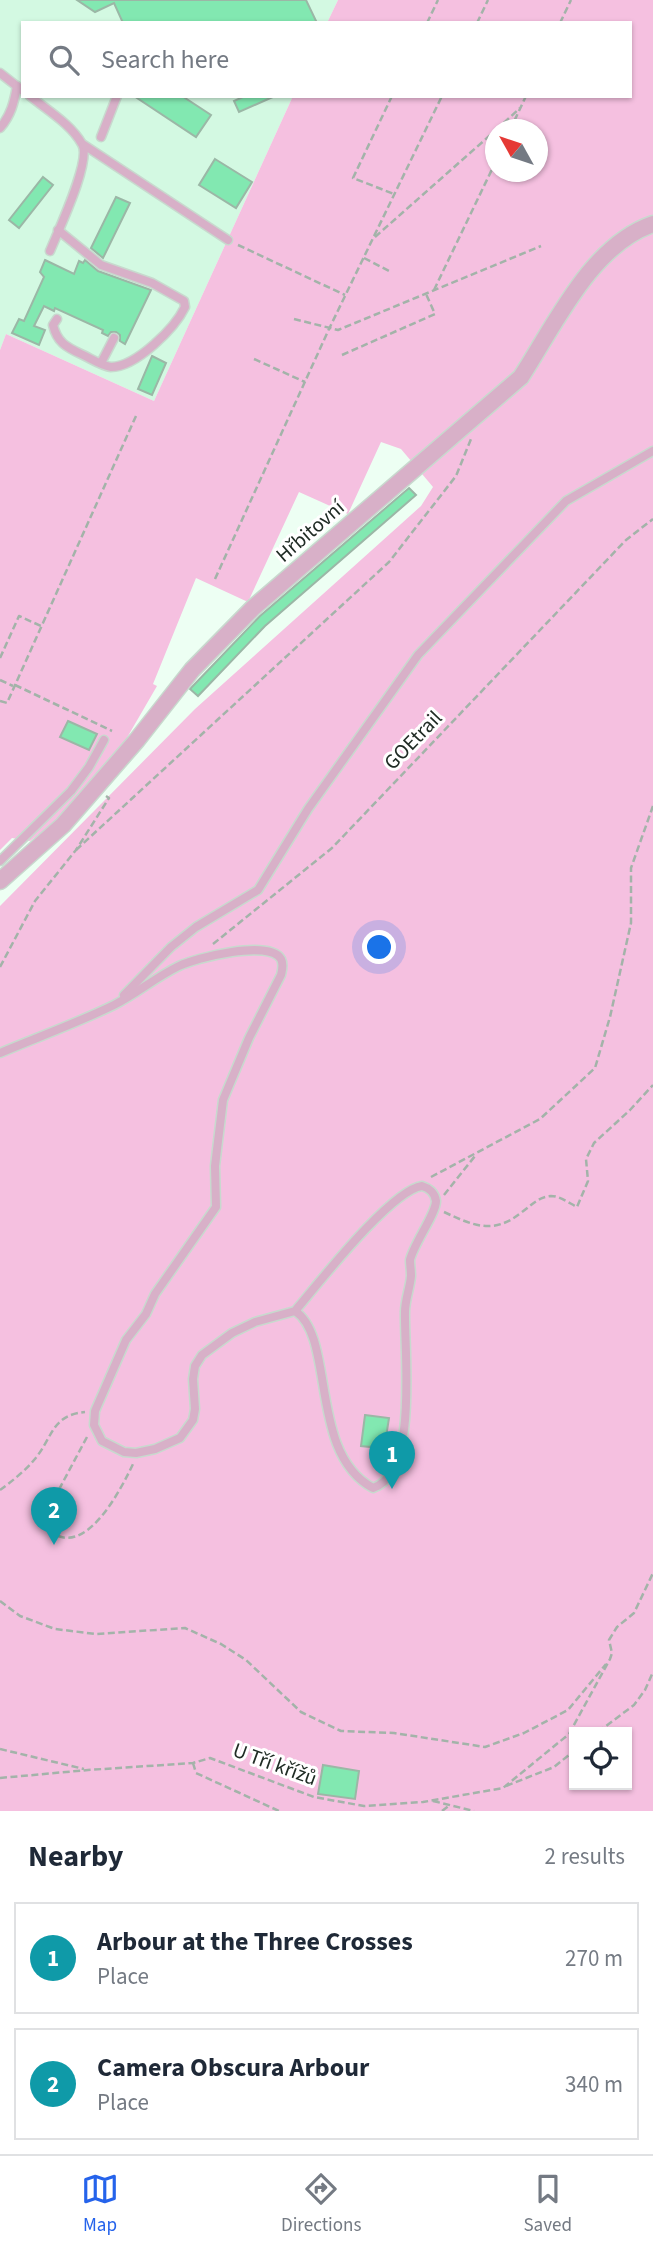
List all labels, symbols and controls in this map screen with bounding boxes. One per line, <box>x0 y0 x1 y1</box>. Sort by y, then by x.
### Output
search box <box>21 21 632 98</box>
icon: search <box>45 41 83 79</box>
text: Search here <box>101 41 229 78</box>
north arrow <box>485 119 548 182</box>
street label: Hřbitovní <box>269 492 352 569</box>
street label: GOEtrail <box>377 704 449 776</box>
your location <box>362 930 396 964</box>
pin: 1 <box>369 1431 415 1489</box>
pin: 2 <box>31 1487 77 1545</box>
map controls <box>569 1727 632 1790</box>
button: locate <box>569 1727 632 1790</box>
street label: U Tří křížů <box>229 1735 321 1793</box>
text: Nearby <box>28 1835 123 1878</box>
text: 2 results <box>545 1840 625 1873</box>
text: Arbour at the Three Crosses <box>97 1923 413 1960</box>
text: 1 <box>47 1942 59 1975</box>
text: 270 m <box>565 1942 623 1975</box>
text: Place <box>97 1960 149 1993</box>
text: Camera Obscura Arbour <box>97 2049 369 2086</box>
text: 2 <box>47 2068 59 2101</box>
text: 340 m <box>565 2068 623 2101</box>
text: Place <box>97 2086 149 2119</box>
tab: Map <box>81 2170 119 2239</box>
tab: Directions <box>281 2170 361 2239</box>
tab: Saved <box>523 2170 572 2239</box>

